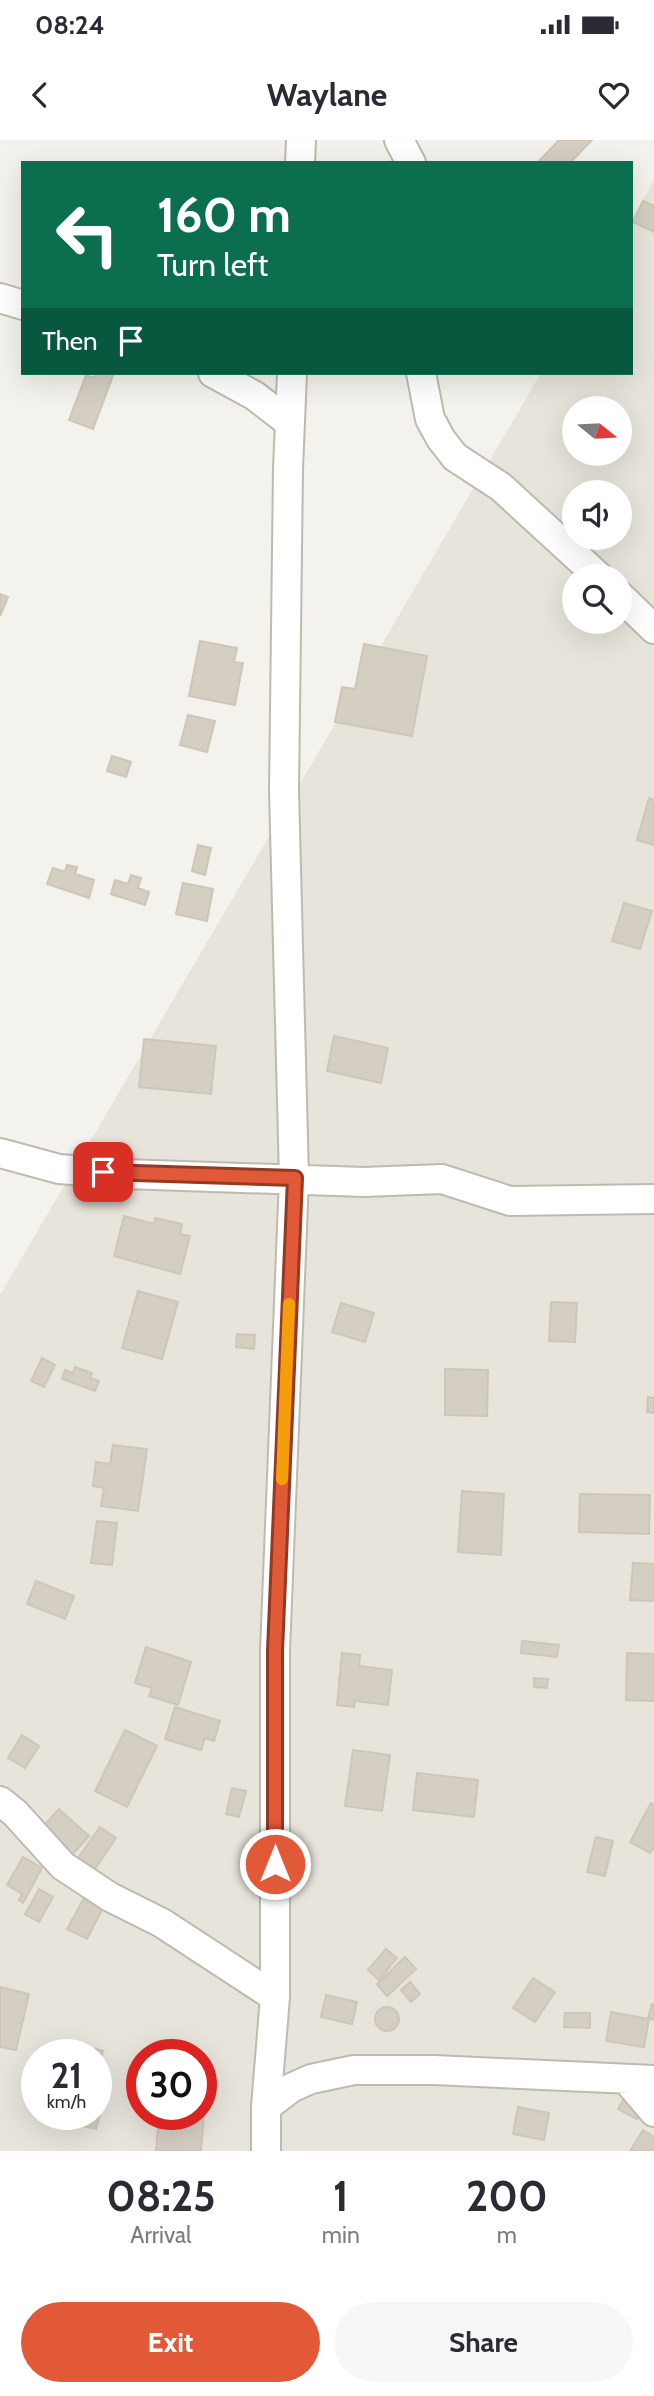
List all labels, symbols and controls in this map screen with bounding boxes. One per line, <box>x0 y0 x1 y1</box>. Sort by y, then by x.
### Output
text: 08:24 <box>35 9 105 41</box>
text: Waylane <box>267 75 387 114</box>
icon: back <box>21 76 59 114</box>
icon: heart <box>595 76 633 114</box>
text: 160 m <box>157 185 291 244</box>
icon: left <box>42 189 133 280</box>
text: Turn left <box>157 245 268 284</box>
icon: arrive <box>112 322 150 360</box>
text: Then <box>42 325 98 357</box>
north arrow <box>562 396 632 466</box>
map controls <box>562 396 632 634</box>
button: sound <box>562 480 632 550</box>
button: search <box>562 564 632 634</box>
pin <box>73 1142 133 1202</box>
icon: arrive <box>84 1153 122 1191</box>
position arrow <box>238 1827 312 1901</box>
speed limit sign: 30 <box>126 2039 217 2130</box>
text: 21 <box>51 2054 82 2097</box>
text: km/h <box>47 2091 86 2113</box>
text: 08:25 <box>106 2170 215 2222</box>
text: 1 <box>333 2170 349 2222</box>
text: 200 <box>466 2170 548 2222</box>
text: Arrival <box>130 2221 192 2249</box>
text: min <box>322 2221 360 2249</box>
text: m <box>497 2221 517 2249</box>
button: Exit <box>21 2302 320 2382</box>
button: Share <box>334 2302 633 2382</box>

